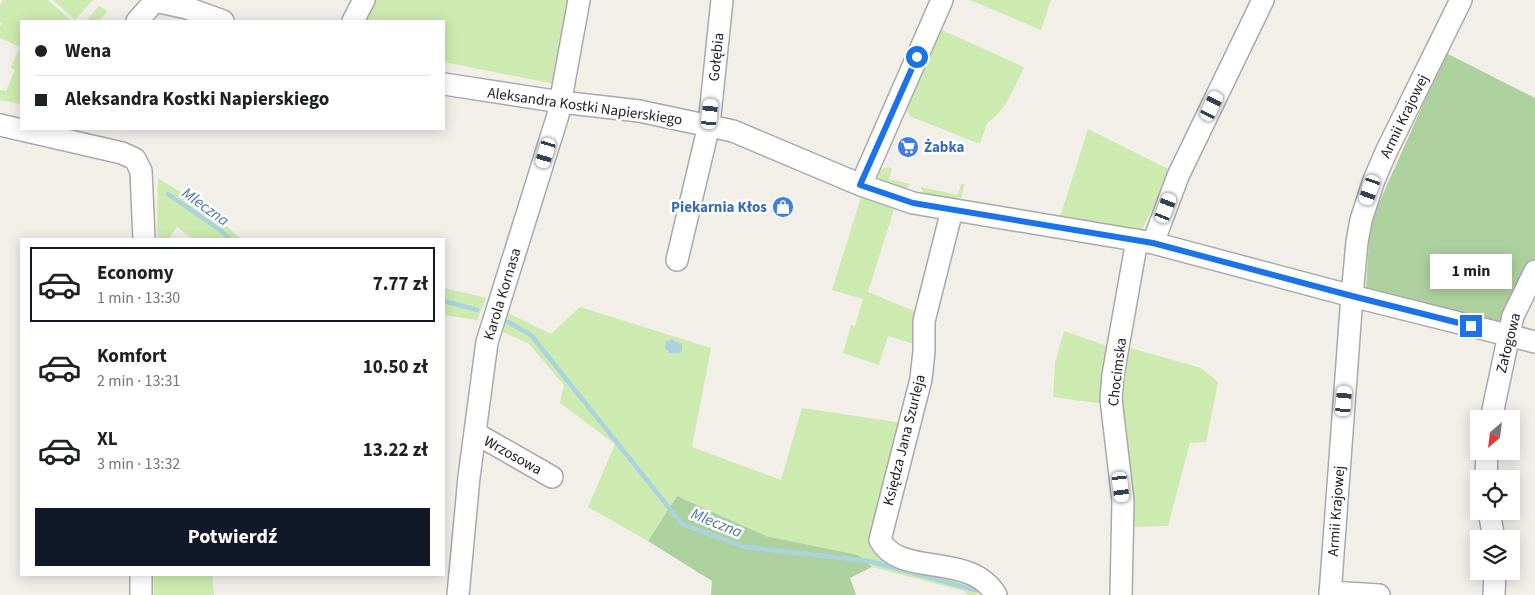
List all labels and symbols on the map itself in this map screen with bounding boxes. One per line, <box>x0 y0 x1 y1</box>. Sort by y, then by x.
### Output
street label: Gołębia <box>704 32 729 82</box>
route start <box>906 46 928 68</box>
street label: Armii Krajowej <box>1375 71 1434 162</box>
street label: Aleksandra Kostki Napierskiego <box>486 82 684 131</box>
car <box>1198 89 1225 123</box>
car <box>700 98 719 130</box>
supermarket icon: Żabka <box>896 135 920 159</box>
car <box>534 136 557 170</box>
place label: Żabka <box>924 137 965 158</box>
car <box>1358 173 1381 207</box>
water label: Mleczna <box>177 182 234 232</box>
car <box>1153 191 1178 225</box>
shop icon: Piekarnia Kłos <box>771 195 795 219</box>
place label: Piekarnia Kłos <box>671 197 767 218</box>
street label: Karola Kornasa <box>478 245 526 343</box>
callout: 1 min <box>1430 254 1512 288</box>
street label: Załogowa <box>1491 311 1526 376</box>
route end <box>1460 315 1482 337</box>
street label: Chocimska <box>1103 337 1132 408</box>
street label: Księdza Jana Szurleja <box>878 372 931 508</box>
car <box>1335 385 1352 417</box>
north arrow <box>1470 410 1520 460</box>
street label: Wrzosowa <box>480 431 546 480</box>
street label: Armii Krajowej <box>1323 465 1350 557</box>
car <box>1111 471 1130 503</box>
water label: Mleczna <box>688 503 746 543</box>

